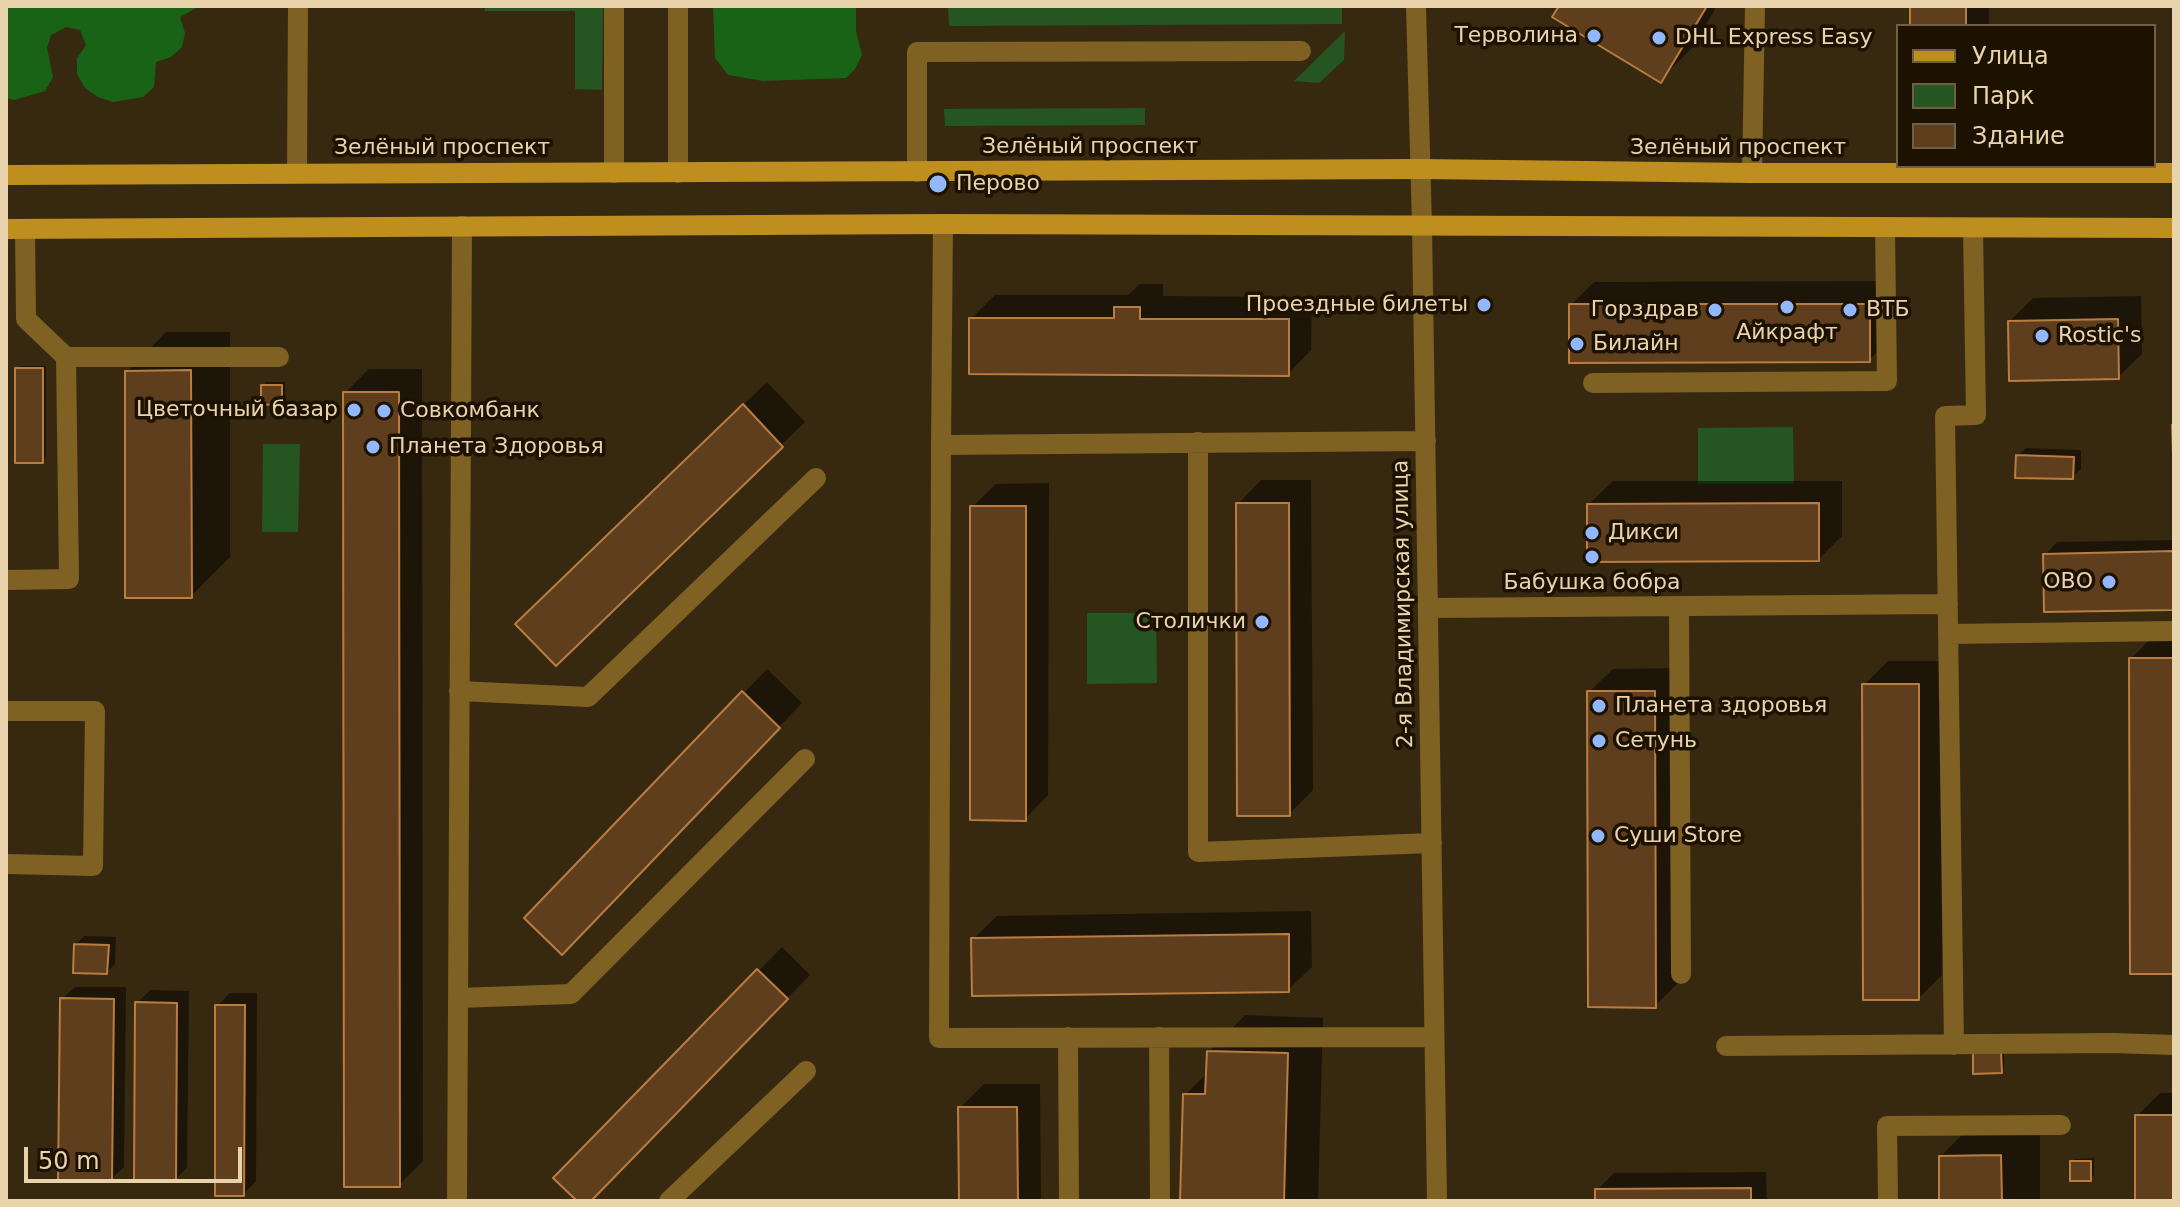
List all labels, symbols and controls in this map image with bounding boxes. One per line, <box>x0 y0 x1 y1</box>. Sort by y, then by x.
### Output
place label: Терволина <box>1454 23 1578 49</box>
legend <box>1896 24 2156 168</box>
place label: DHL Express Easy <box>1675 25 1872 51</box>
marker: Терволина <box>1585 27 1603 45</box>
marker: DHL Express Easy <box>1650 29 1668 47</box>
text: Улица <box>1972 42 2049 70</box>
text: Парк <box>1972 82 2034 110</box>
text: Здание <box>1972 122 2065 150</box>
street label: Зелёный проспект <box>982 134 1198 160</box>
street label: Зелёный проспект <box>334 135 550 161</box>
street label: Зелёный проспект <box>1630 135 1846 161</box>
place label: Перово <box>956 171 1040 197</box>
marker: Перово <box>927 173 949 195</box>
place label: Проездные билеты <box>1246 292 1468 318</box>
marker: Проездные билеты <box>1475 296 1493 314</box>
place label: Горздрав <box>1591 297 1699 323</box>
place label: ВТБ <box>1866 297 1910 323</box>
marker: Айкрафт <box>1778 298 1796 316</box>
marker: Горздрав <box>1706 301 1724 319</box>
marker: ВТБ <box>1841 301 1859 319</box>
place label: Айкрафт <box>1736 320 1838 346</box>
place label: Rostic's <box>2058 323 2142 349</box>
marker: Rostic's <box>2033 327 2051 345</box>
place label: Билайн <box>1593 331 1679 357</box>
marker: Билайн <box>1568 335 1586 353</box>
place label: Цветочный базар <box>136 397 338 423</box>
place label: Совкомбанк <box>400 398 540 424</box>
marker: Цветочный базар <box>345 401 363 419</box>
marker: Совкомбанк <box>375 402 393 420</box>
place label: Планета Здоровья <box>389 434 604 460</box>
marker: Планета Здоровья <box>364 438 382 456</box>
street label: 2-я Владимирская улица <box>1388 460 1420 748</box>
place label: Дикси <box>1608 520 1679 546</box>
marker: Дикси <box>1583 524 1601 542</box>
marker: Бабушка бобра <box>1583 548 1601 566</box>
place label: ОВО <box>2043 569 2093 595</box>
place label: Бабушка бобра <box>1503 570 1681 596</box>
marker: ОВО <box>2100 573 2118 591</box>
place label: Столички <box>1135 609 1246 635</box>
marker: Столички <box>1253 613 1271 631</box>
place label: Планета здоровья <box>1615 693 1827 719</box>
marker: Планета здоровья <box>1590 697 1608 715</box>
place label: Сетунь <box>1615 728 1697 754</box>
marker: Сетунь <box>1590 732 1608 750</box>
place label: Суши Store <box>1614 823 1742 849</box>
marker: Суши Store <box>1589 827 1607 845</box>
scale bar <box>28 1131 246 1181</box>
text: 50 m <box>38 1147 100 1175</box>

